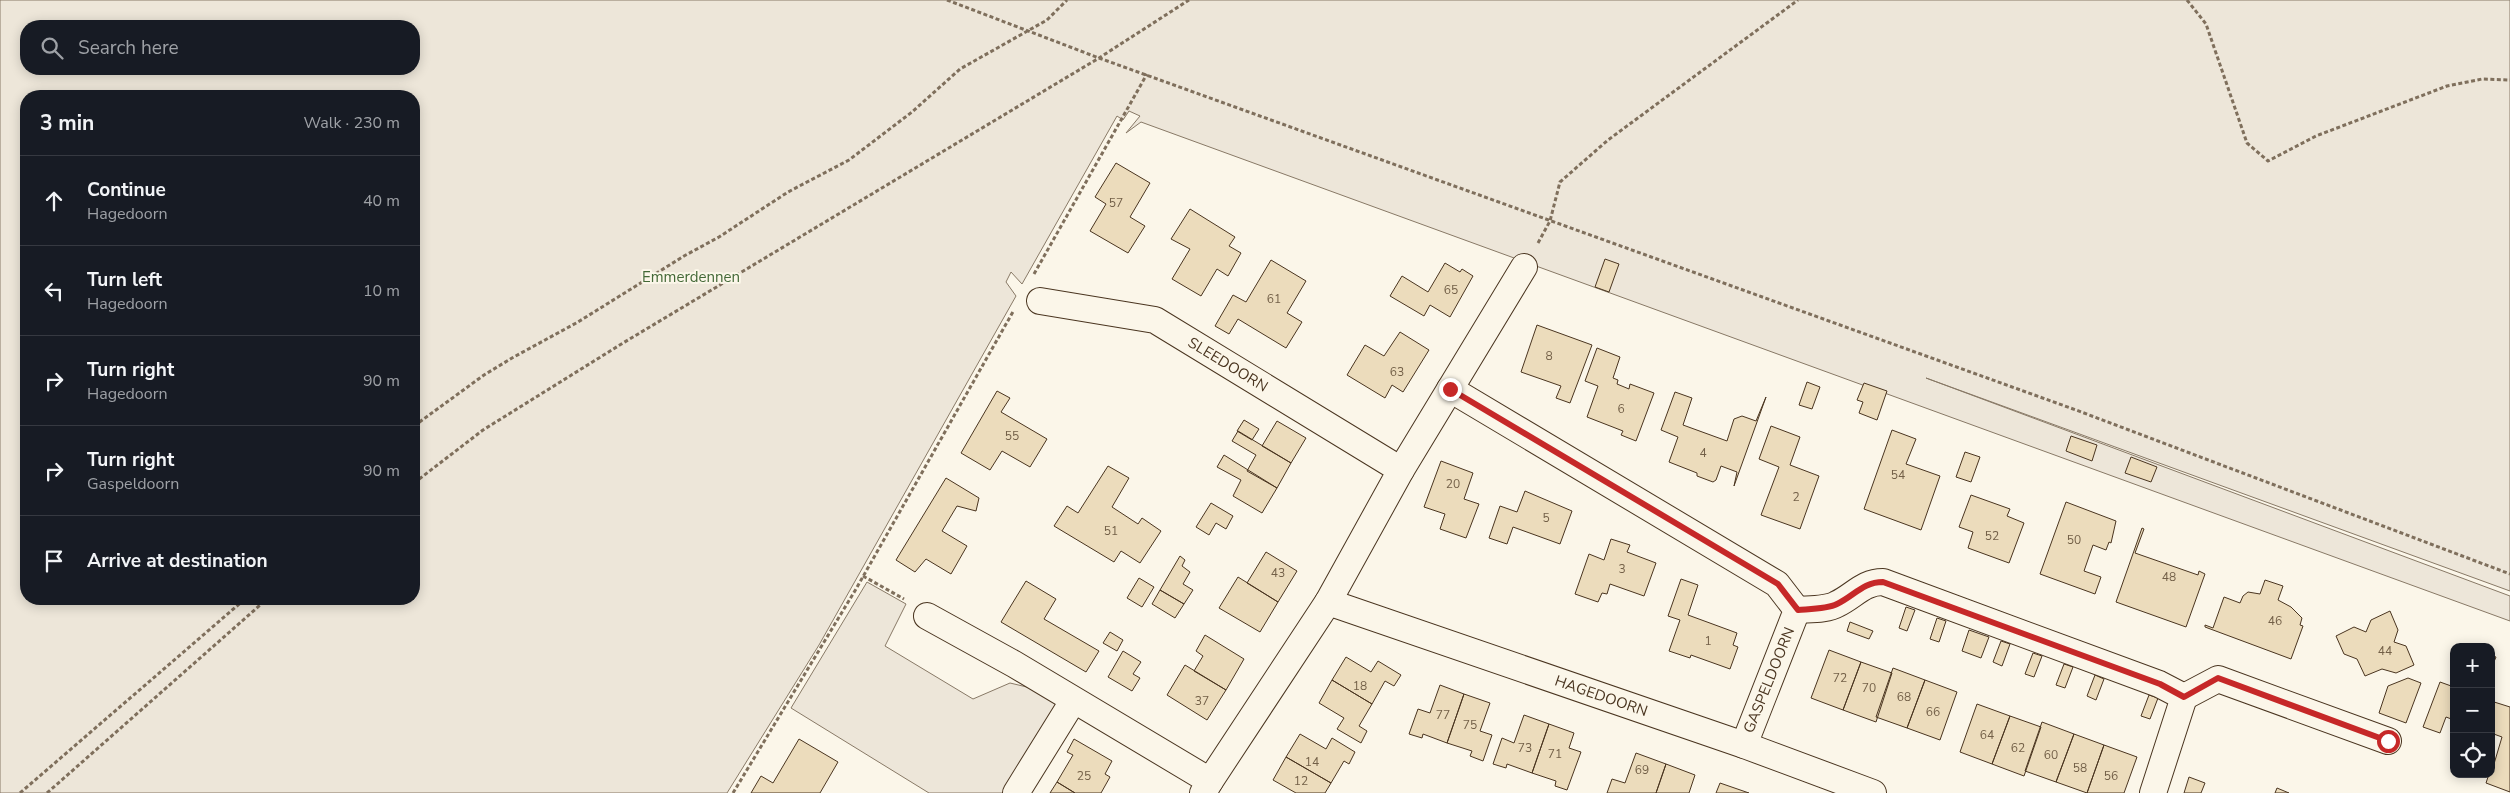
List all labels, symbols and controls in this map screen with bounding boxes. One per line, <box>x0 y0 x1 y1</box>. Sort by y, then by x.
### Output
search box <box>20 20 420 75</box>
icon: search <box>38 34 66 62</box>
text: Search here <box>78 35 179 61</box>
text: 3 min <box>40 109 94 137</box>
text: Walk · 230 m <box>304 112 400 134</box>
text: Continue <box>87 177 166 203</box>
icon: ahead <box>40 187 68 215</box>
text: 40 m <box>363 190 400 212</box>
house number: 57 <box>1109 195 1123 211</box>
text: Hagedoorn <box>87 203 167 225</box>
text: Turn left <box>87 267 162 293</box>
park label: Emmerdennen <box>642 267 740 287</box>
icon: left <box>40 277 68 305</box>
text: 10 m <box>363 280 400 302</box>
house number: 65 <box>1444 282 1458 298</box>
house number: 61 <box>1267 291 1281 307</box>
text: Hagedoorn <box>87 293 167 315</box>
street label: SLEEDOORN <box>1184 332 1272 397</box>
house number: 8 <box>1545 348 1553 364</box>
text: Turn right <box>87 357 174 383</box>
house number: 63 <box>1390 364 1404 380</box>
icon: right <box>40 367 68 395</box>
text: 90 m <box>363 370 400 392</box>
route end <box>1439 378 1462 401</box>
text: Hagedoorn <box>87 383 167 405</box>
house number: 6 <box>1617 401 1625 417</box>
house number: 55 <box>1005 428 1019 444</box>
house number: 4 <box>1699 445 1707 461</box>
text: Turn right <box>87 447 174 473</box>
icon: right <box>40 457 68 485</box>
text: 90 m <box>363 460 400 482</box>
house number: 54 <box>1891 467 1905 483</box>
text: Gaspeldoorn <box>87 473 179 495</box>
house number: 20 <box>1446 476 1460 492</box>
house number: 2 <box>1792 489 1800 505</box>
house number: 5 <box>1542 510 1550 526</box>
house number: 51 <box>1104 523 1118 539</box>
house number: 52 <box>1985 528 1999 544</box>
house number: 50 <box>2067 532 2081 548</box>
icon: arrive <box>40 547 68 575</box>
text: Arrive at destination <box>87 548 268 574</box>
house number: 3 <box>1618 561 1626 577</box>
house number: 43 <box>1271 565 1285 581</box>
house number: 48 <box>2162 569 2176 585</box>
house number: 46 <box>2268 613 2282 629</box>
street label: GASPELDOORN <box>1739 624 1799 736</box>
house number: 1 <box>1704 633 1712 649</box>
house number: 44 <box>2378 643 2392 659</box>
map controls <box>2450 643 2495 778</box>
button: + <box>2450 643 2495 688</box>
house number: 72 <box>1833 670 1847 686</box>
street label: HAGEDOORN <box>1552 671 1650 721</box>
house number: 18 <box>1353 678 1367 694</box>
house number: 70 <box>1862 680 1876 696</box>
button: − <box>2450 688 2495 733</box>
house number: 68 <box>1897 689 1911 705</box>
house number: 37 <box>1195 693 1209 709</box>
house number: 66 <box>1926 704 1940 720</box>
house number: 77 <box>1436 707 1450 723</box>
house number: 75 <box>1463 717 1477 733</box>
house number: 64 <box>1980 727 1994 743</box>
route start <box>2377 730 2400 753</box>
button: locate <box>2450 733 2495 778</box>
house number: 73 <box>1518 740 1532 756</box>
house number: 62 <box>2011 740 2025 756</box>
house number: 71 <box>1548 746 1562 762</box>
house number: 60 <box>2044 747 2058 763</box>
house number: 14 <box>1305 754 1319 770</box>
house number: 58 <box>2073 760 2087 776</box>
house number: 69 <box>1635 762 1649 778</box>
house number: 25 <box>1077 768 1091 784</box>
house number: 56 <box>2104 768 2118 784</box>
house number: 12 <box>1294 773 1308 789</box>

